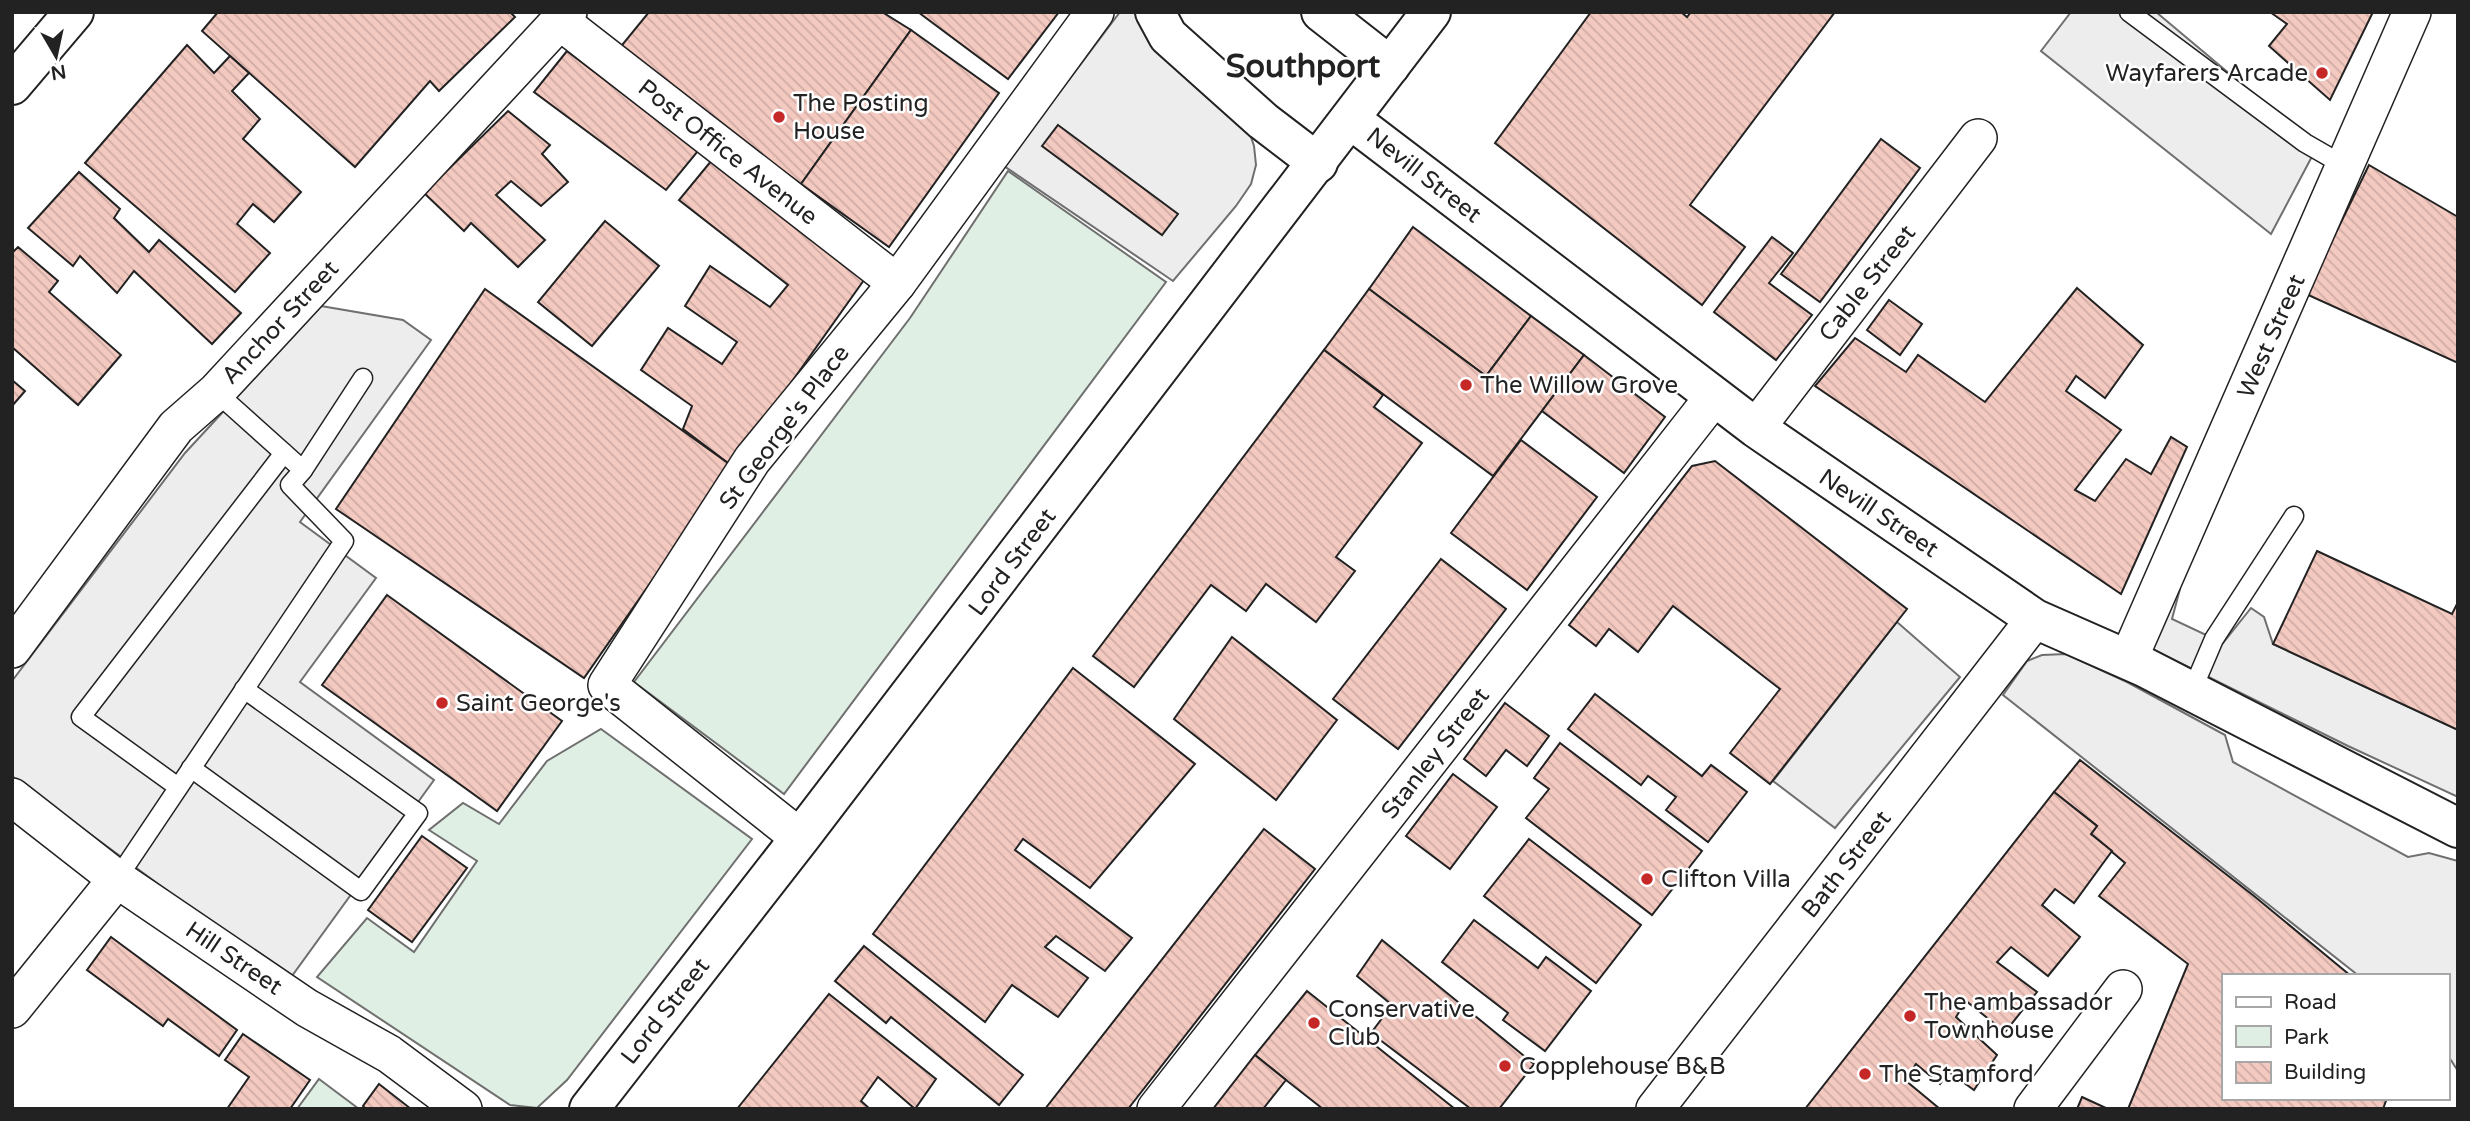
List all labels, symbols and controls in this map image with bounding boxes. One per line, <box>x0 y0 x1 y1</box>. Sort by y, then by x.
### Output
north arrow <box>21 21 91 91</box>
district label: Southport <box>1226 48 1381 86</box>
place label: Wayfarers Arcade <box>2105 59 2308 88</box>
text: N <box>49 60 68 84</box>
marker: Wayfarers Arcade <box>2314 65 2330 81</box>
street label: Post Office Avenue <box>632 73 823 232</box>
place label: The Posting House <box>793 89 929 146</box>
marker: The Posting House <box>771 109 787 125</box>
street label: Nevill Street <box>1360 122 1487 229</box>
street label: Cable Street <box>1813 219 1922 347</box>
street label: Anchor Street <box>216 255 345 390</box>
street label: West Street <box>2231 270 2312 402</box>
street label: St George's Place <box>713 339 856 515</box>
place label: The Willow Grove <box>1480 371 1678 400</box>
marker: The Willow Grove <box>1458 377 1474 393</box>
street label: Nevill Street <box>1813 463 1944 564</box>
street label: Lord Street <box>963 503 1062 622</box>
street label: Stanley Street <box>1375 682 1496 825</box>
place label: Saint George's <box>456 689 621 718</box>
marker: Saint George's <box>434 695 450 711</box>
street label: Bath Street <box>1795 805 1897 924</box>
place label: Clifton Villa <box>1661 865 1791 894</box>
marker: Clifton Villa <box>1639 871 1655 887</box>
street label: Hill Street <box>180 915 288 1001</box>
street label: Lord Street <box>615 952 716 1070</box>
legend <box>2222 974 2449 1100</box>
place label: The ambassador Townhouse <box>1924 988 2113 1045</box>
text: Road <box>2284 990 2337 1015</box>
place label: Conservative Club <box>1328 995 1475 1052</box>
marker: The ambassador Townhouse <box>1902 1008 1918 1024</box>
marker: Conservative Club <box>1306 1015 1322 1031</box>
text: Park <box>2284 1025 2329 1050</box>
place label: Copplehouse B&B <box>1519 1052 1726 1081</box>
marker: Copplehouse B&B <box>1497 1058 1513 1074</box>
place label: The Stamford <box>1879 1060 2034 1089</box>
text: Building <box>2284 1060 2366 1085</box>
marker: The Stamford <box>1857 1066 1873 1082</box>

